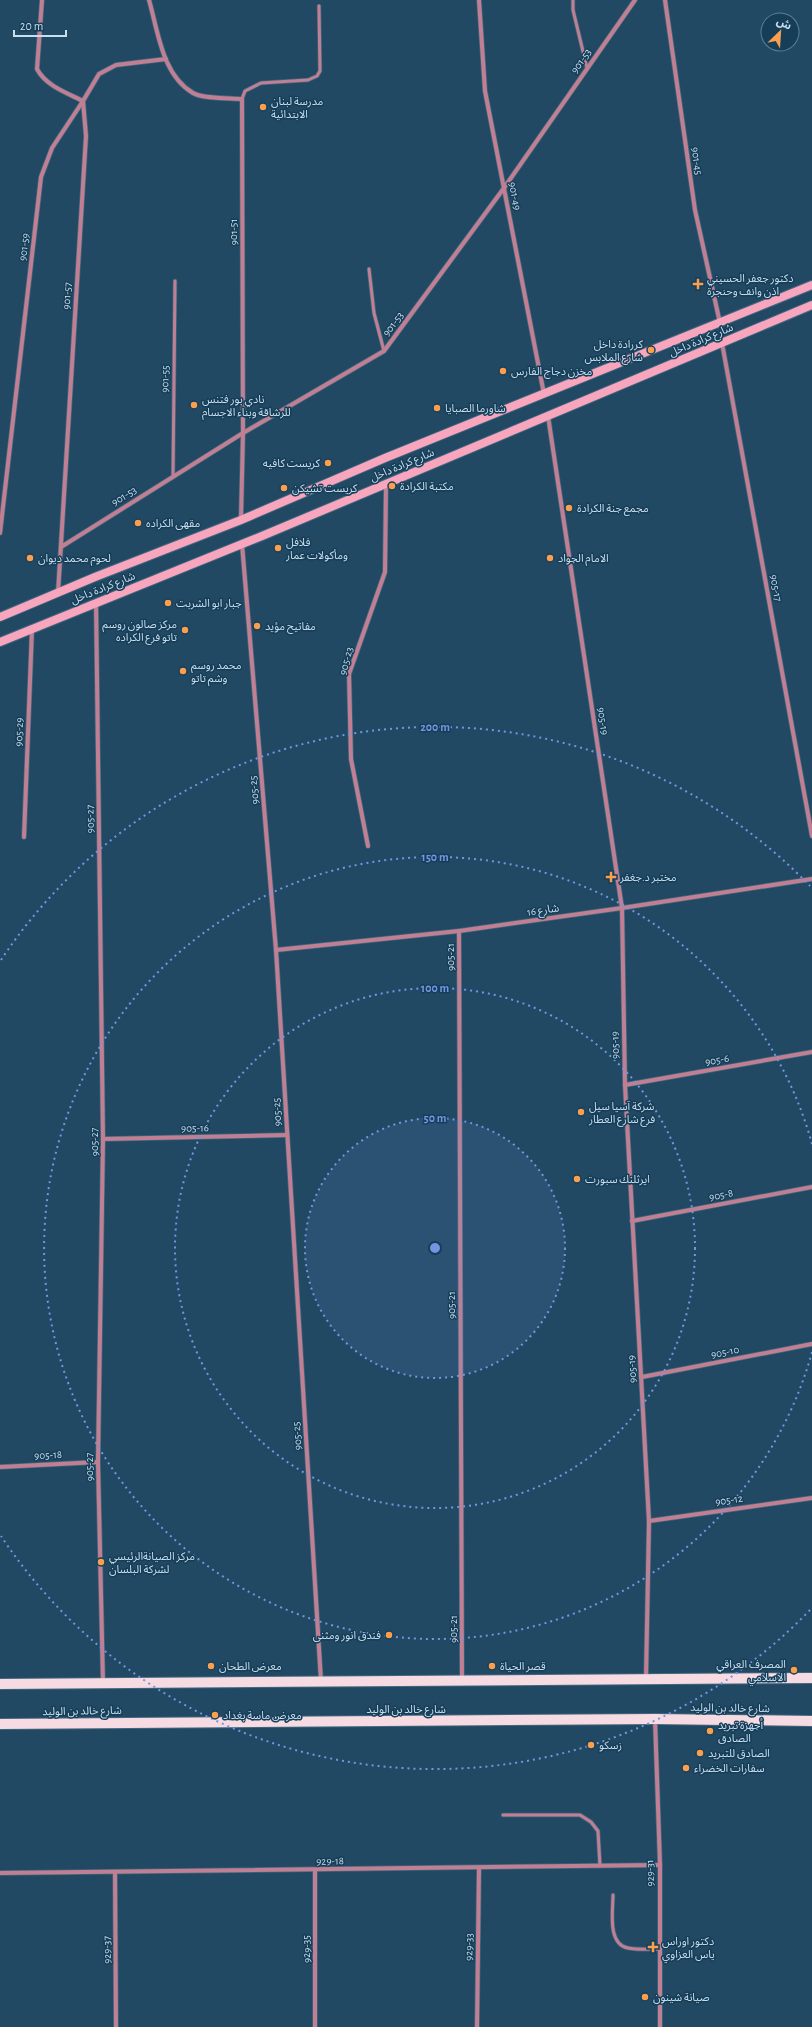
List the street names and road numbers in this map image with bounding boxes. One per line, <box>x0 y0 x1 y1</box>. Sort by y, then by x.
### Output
street label: 901-53 <box>569 46 594 75</box>
street label: 901-45 <box>690 146 704 176</box>
street label: 901-49 <box>507 181 523 211</box>
street label: 901-51 <box>228 219 239 245</box>
street label: 901-59 <box>17 232 31 262</box>
street label: 901-57 <box>61 282 73 310</box>
street label: 901-53 <box>381 309 406 338</box>
street label: شارع كرادة داخل <box>667 321 736 360</box>
street label: 901-55 <box>159 365 171 393</box>
street label: شارع كرادة داخل <box>368 446 437 485</box>
street label: 901-53 <box>110 484 139 508</box>
street label: شارع كرادة داخل <box>69 570 138 608</box>
street label: 905-17 <box>768 574 784 603</box>
street label: 905-23 <box>337 645 355 676</box>
street label: 905-19 <box>596 706 610 736</box>
street label: 905-29 <box>13 717 25 747</box>
street label: 905-25 <box>247 775 261 805</box>
street label: 905-27 <box>84 804 96 833</box>
street label: شارع 16 <box>526 902 560 920</box>
street label: 905-21 <box>445 943 456 971</box>
street label: 905-19 <box>609 1031 621 1059</box>
street label: 905-6 <box>704 1052 730 1068</box>
street label: 905-25 <box>271 1097 283 1127</box>
street label: 905-16 <box>181 1122 209 1134</box>
street label: 905-27 <box>89 1127 100 1156</box>
street label: 905-8 <box>708 1187 734 1203</box>
street label: 905-21 <box>446 1291 457 1319</box>
street label: 905-10 <box>710 1344 740 1360</box>
street label: 905-19 <box>626 1355 638 1383</box>
street label: 905-25 <box>290 1421 303 1451</box>
street label: 905-18 <box>34 1449 62 1461</box>
street label: 905-27 <box>84 1452 95 1481</box>
street label: 905-12 <box>714 1493 744 1507</box>
street label: 905-21 <box>448 1615 459 1643</box>
street label: شارع خالد بن الوليد <box>690 1702 770 1716</box>
street label: شارع خالد بن الوليد <box>366 1704 446 1717</box>
street label: شارع خالد بن الوليد <box>42 1705 122 1719</box>
street label: 929-18 <box>316 1855 344 1867</box>
street label: 929-31 <box>644 1859 656 1887</box>
street label: 929-33 <box>463 1933 475 1961</box>
street label: 929-35 <box>301 1935 312 1963</box>
street label: 929-37 <box>101 1936 113 1964</box>

